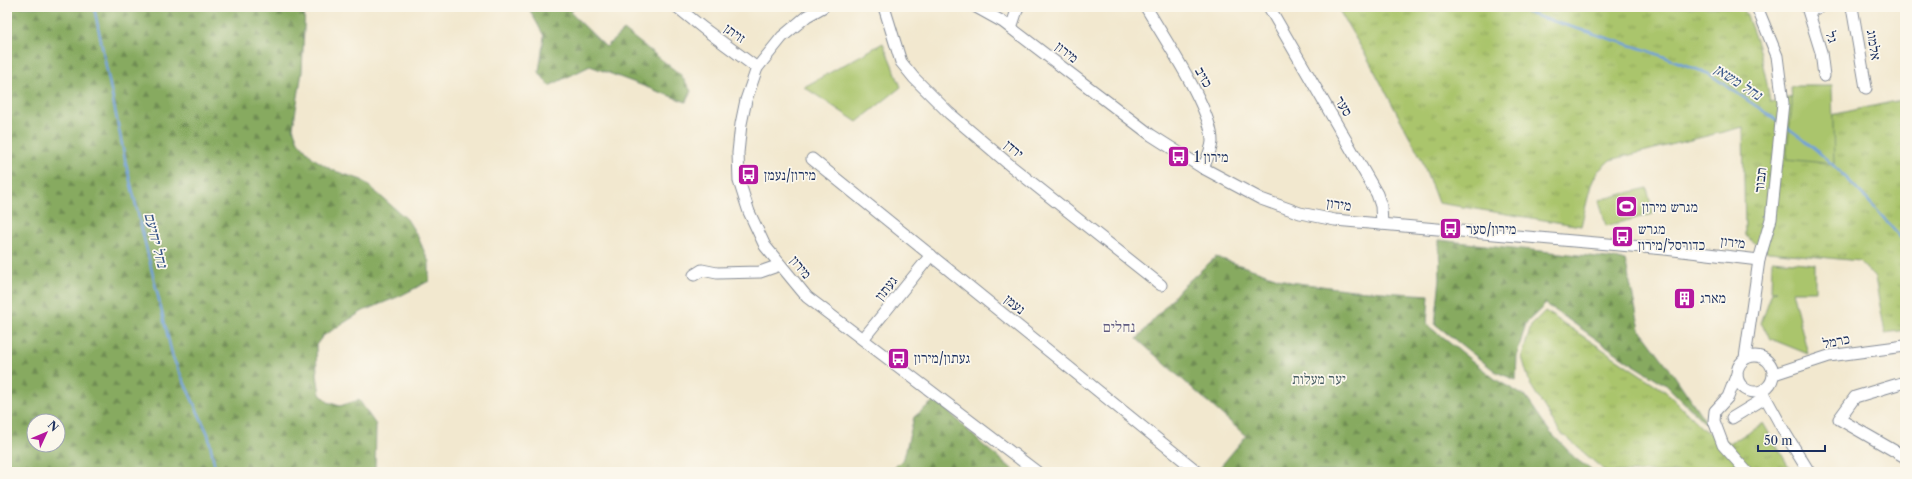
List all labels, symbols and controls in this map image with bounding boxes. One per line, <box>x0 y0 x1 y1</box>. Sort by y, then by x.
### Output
street label: זויתן <box>721 19 749 47</box>
street label: גל <box>1822 29 1842 45</box>
street label: אלמוג <box>1863 29 1885 61</box>
street label: מירון <box>1052 37 1082 67</box>
water label: נחל משאן <box>1711 59 1767 105</box>
street label: כזיב <box>1191 64 1217 90</box>
street label: סער <box>1331 93 1357 119</box>
street label: ירדן <box>1001 136 1027 162</box>
bus stop icon: מירון 1 <box>1166 144 1192 170</box>
place label: מירון 1 <box>1194 148 1228 166</box>
bus stop icon: מירון/נעמן <box>736 162 762 188</box>
place label: מירון/נעמן <box>764 166 816 184</box>
street label: תבור <box>1750 167 1770 193</box>
street label: מירון <box>1325 193 1353 215</box>
sports icon: מגרש מירון <box>1613 194 1639 220</box>
place label: מגרש מירון <box>1642 198 1698 216</box>
water label: נחל יחיעם <box>140 210 173 270</box>
bus stop icon: מירון/סער <box>1437 216 1463 242</box>
place label: מירון/סער <box>1466 220 1516 238</box>
place label: מגרש כדורסל/מירון <box>1638 220 1705 254</box>
bus stop icon: מגרש כדורסל/מירון <box>1610 224 1636 250</box>
street label: מירון <box>1720 232 1746 252</box>
street label: מירון <box>786 252 816 282</box>
street label: געתון <box>871 272 901 304</box>
building icon: מארג <box>1672 285 1698 311</box>
place label: מארג <box>1700 289 1726 307</box>
street label: נעמן <box>1001 290 1029 318</box>
district label: נחלים <box>1103 317 1135 336</box>
street label: כרמל <box>1821 330 1851 352</box>
bus stop icon: געתון/מירון <box>885 345 911 371</box>
place label: געתון/מירון <box>914 349 970 367</box>
park label: יער מעלות <box>1292 370 1346 388</box>
north arrow <box>26 413 66 453</box>
text: N <box>45 418 62 435</box>
scale bar <box>1758 427 1825 453</box>
text: 50 m <box>1764 433 1793 448</box>

